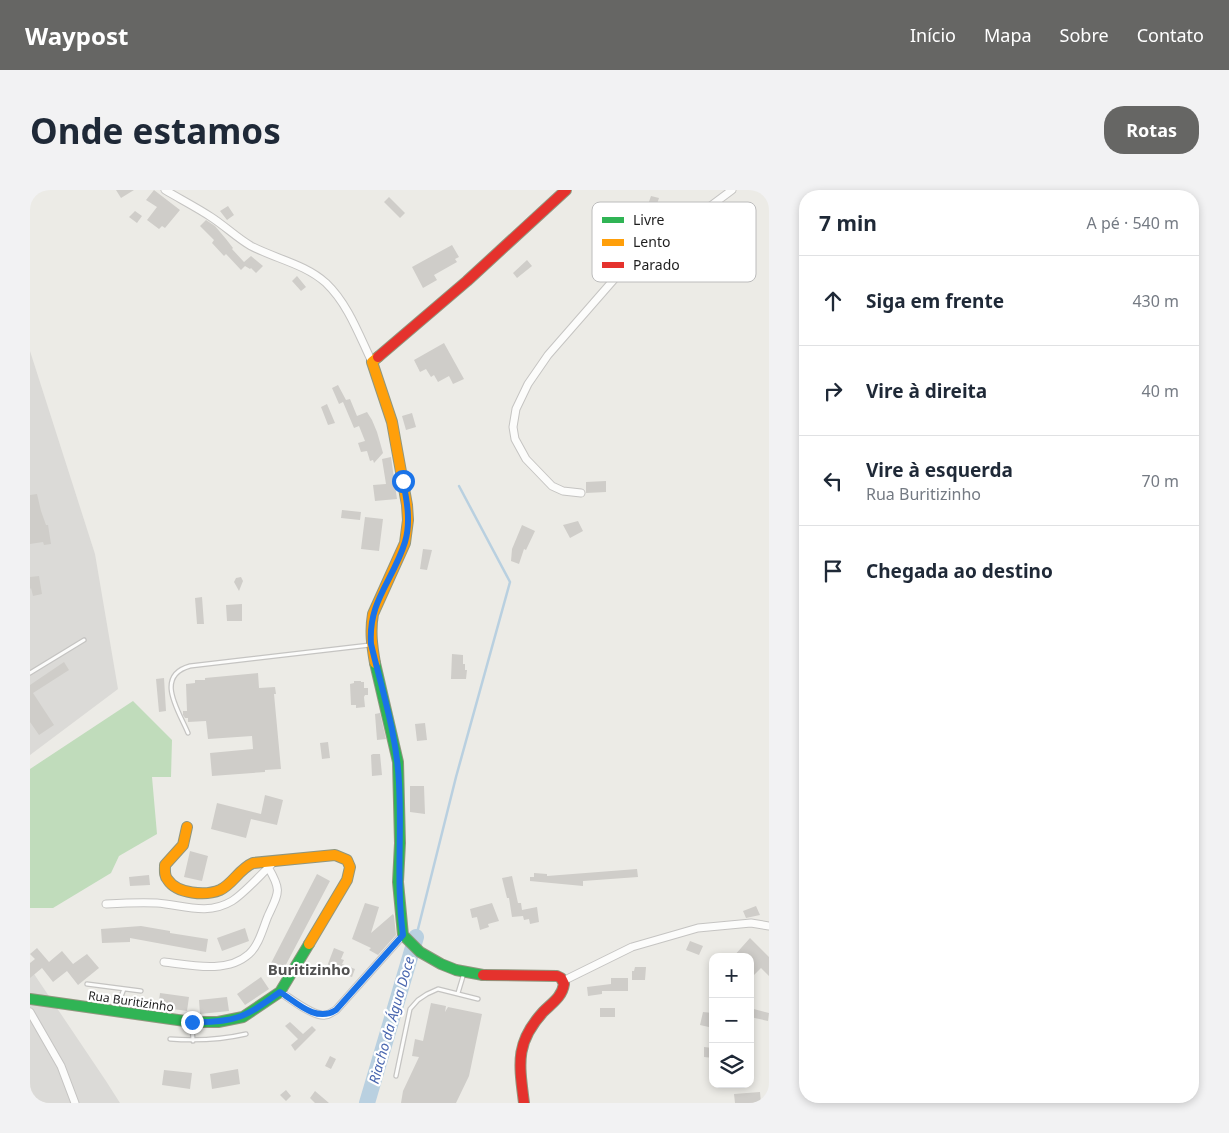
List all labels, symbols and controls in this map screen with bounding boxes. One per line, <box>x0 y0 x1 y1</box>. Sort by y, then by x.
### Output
text: Waypost <box>25 19 128 52</box>
text: Início <box>910 23 956 47</box>
text: Mapa <box>984 23 1032 47</box>
text: Sobre <box>1060 23 1109 47</box>
text: Contato <box>1137 23 1204 47</box>
button: Rotas <box>1104 106 1199 154</box>
text: Onde estamos <box>30 107 281 154</box>
legend <box>592 202 756 282</box>
text: 7 min <box>819 209 877 237</box>
text: Livre <box>633 210 665 229</box>
text: A pé · 540 m <box>1087 212 1179 234</box>
text: Lento <box>633 232 670 251</box>
text: Parado <box>633 255 680 274</box>
icon: ahead <box>819 287 847 315</box>
text: Siga em frente <box>866 288 1004 314</box>
text: 430 m <box>1132 290 1179 312</box>
icon: right <box>819 377 847 405</box>
text: Vire à direita <box>866 378 987 404</box>
text: 40 m <box>1142 380 1179 402</box>
text: Vire à esquerda <box>866 457 1013 483</box>
icon: left <box>819 467 847 495</box>
route start <box>392 470 415 493</box>
text: 70 m <box>1142 470 1179 492</box>
text: Rua Buritizinho <box>866 483 981 505</box>
icon: arrive <box>819 557 847 585</box>
text: Chegada ao destino <box>866 558 1053 584</box>
map controls <box>709 953 754 1088</box>
button: + <box>709 953 754 998</box>
water label: Riacho da Água Doce <box>364 954 418 1086</box>
district label: Buritizinho <box>268 959 350 979</box>
street label: Rua Buritizinho <box>87 987 175 1015</box>
button: − <box>709 998 754 1043</box>
route end <box>181 1011 204 1034</box>
button: layers <box>709 1043 754 1088</box>

